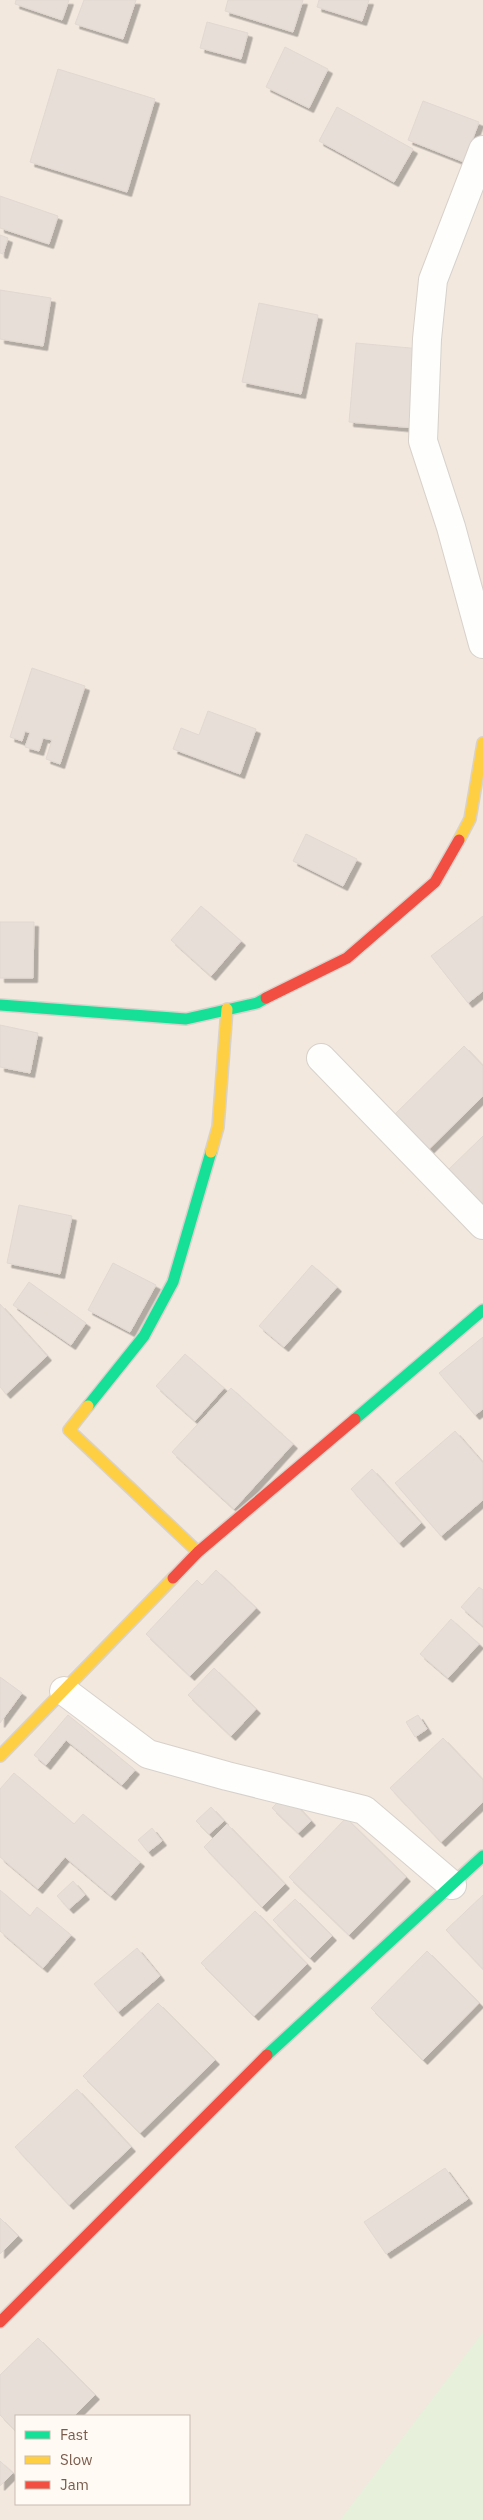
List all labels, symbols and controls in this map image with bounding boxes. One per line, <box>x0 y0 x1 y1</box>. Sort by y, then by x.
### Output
legend <box>15 2415 190 2505</box>
text: Fast <box>60 2425 88 2444</box>
text: Slow <box>60 2450 93 2469</box>
text: Jam <box>60 2475 89 2494</box>

